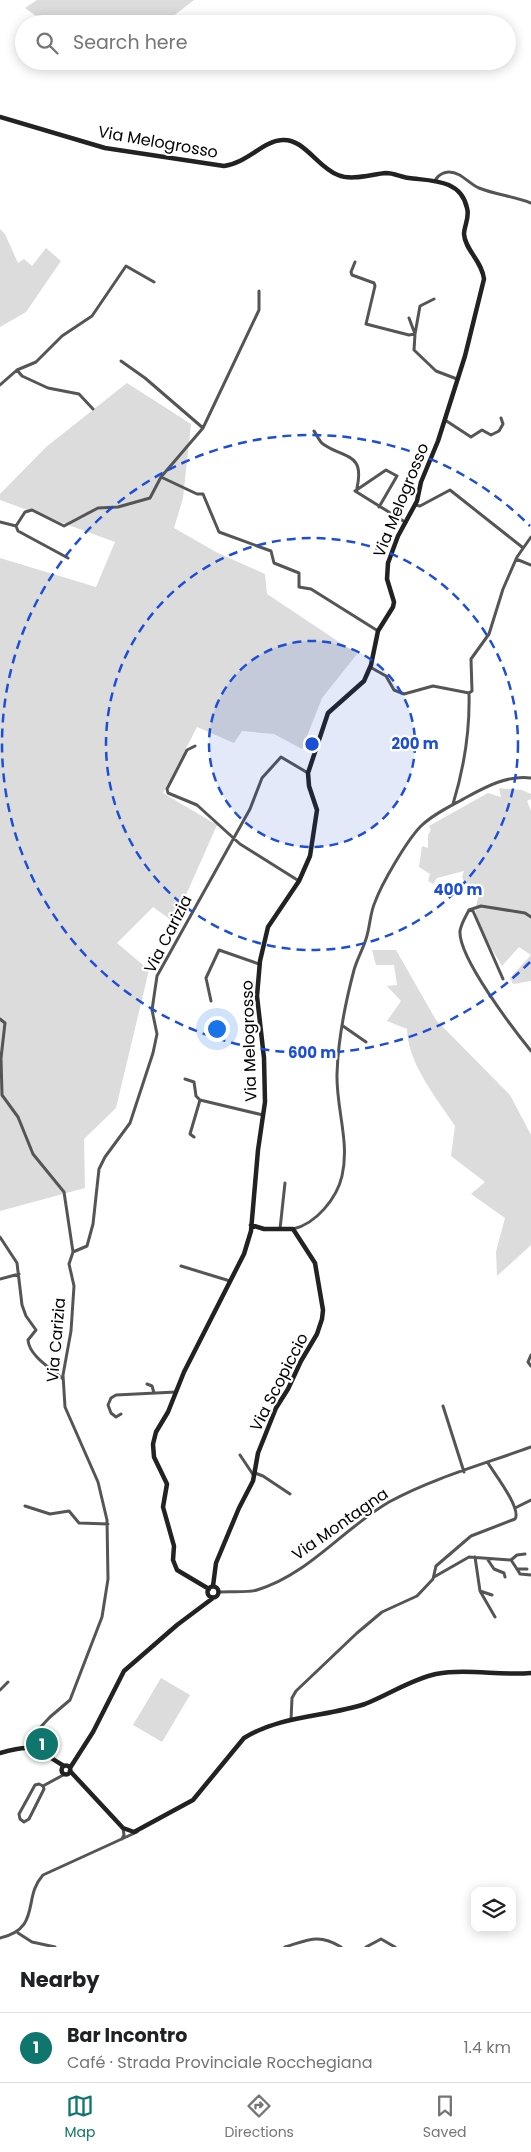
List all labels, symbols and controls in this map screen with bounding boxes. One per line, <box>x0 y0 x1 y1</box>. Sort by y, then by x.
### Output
search box <box>15 15 516 70</box>
icon: search <box>33 29 61 57</box>
text: Search here <box>73 29 187 56</box>
street label: Via Melogrosso <box>96 120 220 164</box>
street label: Via Melogrosso <box>368 439 434 561</box>
text: 200 m <box>391 733 439 754</box>
centre of rings <box>303 735 321 753</box>
text: 400 m <box>434 879 483 900</box>
street label: Via Carizia <box>138 891 198 977</box>
street label: Via Melogrosso <box>235 980 263 1102</box>
your location <box>204 1016 230 1042</box>
text: 600 m <box>288 1042 336 1063</box>
street label: Via Carizia <box>41 1297 71 1383</box>
street label: Via Scopiccio <box>244 1329 314 1435</box>
street label: Via Montagna <box>287 1482 393 1566</box>
pin: 1 <box>26 1725 58 1763</box>
map controls <box>471 1887 516 1932</box>
button: layers <box>471 1887 516 1932</box>
text: Nearby <box>20 1965 100 1994</box>
text: Bar Incontro <box>67 2022 187 2049</box>
text: 1 <box>33 2036 39 2059</box>
text: 1.4 km <box>463 2036 511 2059</box>
text: Café · Strada Provinciale Rocchegiana <box>67 2051 373 2074</box>
tab: Map <box>64 2092 95 2143</box>
tab: Directions <box>224 2092 294 2143</box>
tab: Saved <box>423 2092 467 2143</box>

